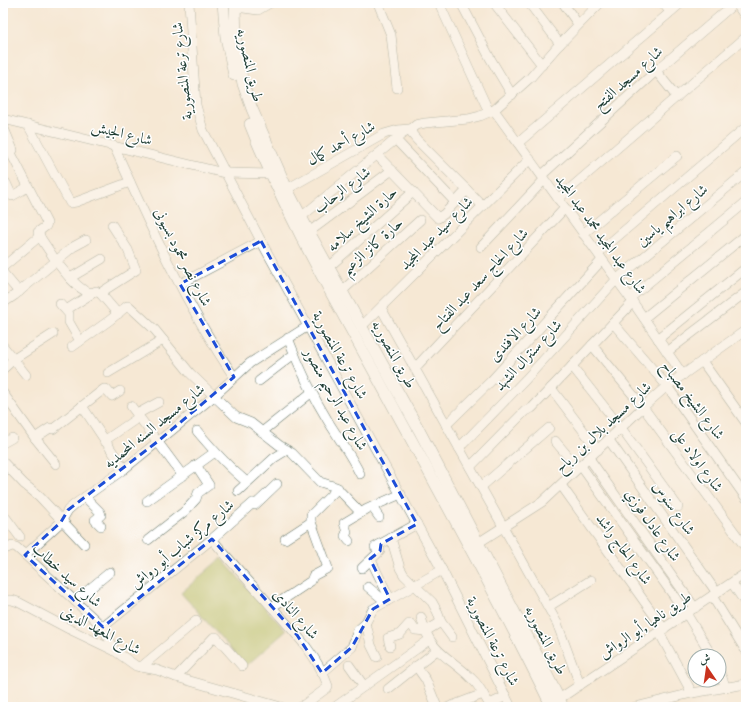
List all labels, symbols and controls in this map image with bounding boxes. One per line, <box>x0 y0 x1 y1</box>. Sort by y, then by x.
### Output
street label: شارع ترعة المنصورية <box>166 21 200 121</box>
street label: طريق المنصوريه <box>232 26 269 104</box>
street label: شارع مسجد الفتح <box>588 41 670 117</box>
street label: شارع الجيش <box>89 115 155 153</box>
street label: شارع أحمد كمال <box>303 115 380 173</box>
street label: شارع الرحاب <box>309 161 376 220</box>
street label: شارع عبد المجيد محمد عبد المجيد <box>548 170 652 300</box>
street label: شارع ابراهيم ياسين <box>631 178 715 255</box>
street label: حارة الشيخ سلامه <box>322 181 404 259</box>
street label: شارع سيد عبد المجيد <box>394 191 479 276</box>
street label: شارع نصر محمود بسيونى <box>147 204 217 311</box>
street label: حارة كانز الزعيم <box>336 212 411 283</box>
street label: شارع الحاج سعد عبد الفتاح <box>427 223 535 336</box>
street label: شارع الافندى <box>483 301 548 368</box>
street label: شارع ترعة المنصورية <box>305 307 373 404</box>
street label: شارع سنترال الشهد <box>489 314 569 397</box>
street label: طريق المنصوريه <box>367 316 422 392</box>
street label: شارع عبد الرحيم منصور <box>294 342 373 456</box>
street label: شارع الشيخ مصباح <box>654 356 730 446</box>
street label: شارع مسجد بلال بن رباح <box>550 376 658 479</box>
street label: شارع مسجد السنه المحمديه <box>99 378 211 475</box>
street label: شارع اولاد على <box>666 424 729 498</box>
street label: شارع سنوس <box>646 476 701 541</box>
street label: شارع عادل فوزي <box>618 484 686 567</box>
street label: شارع مركز شباب أبو رواش <box>125 494 240 596</box>
street label: شارع الحاج راشد <box>589 509 657 590</box>
street label: شارع سيد خطاب <box>26 538 107 614</box>
street label: شارع النادى <box>266 584 324 645</box>
street label: طريق ناهيا ,أبو الرواش <box>594 586 695 663</box>
street label: شارع ترعة المنصورية <box>459 592 525 691</box>
street label: شارع المعهد الدينى <box>56 600 145 662</box>
street label: طريق المنصوريه <box>520 601 573 678</box>
north arrow <box>687 648 727 688</box>
text: ش <box>698 649 712 667</box>

